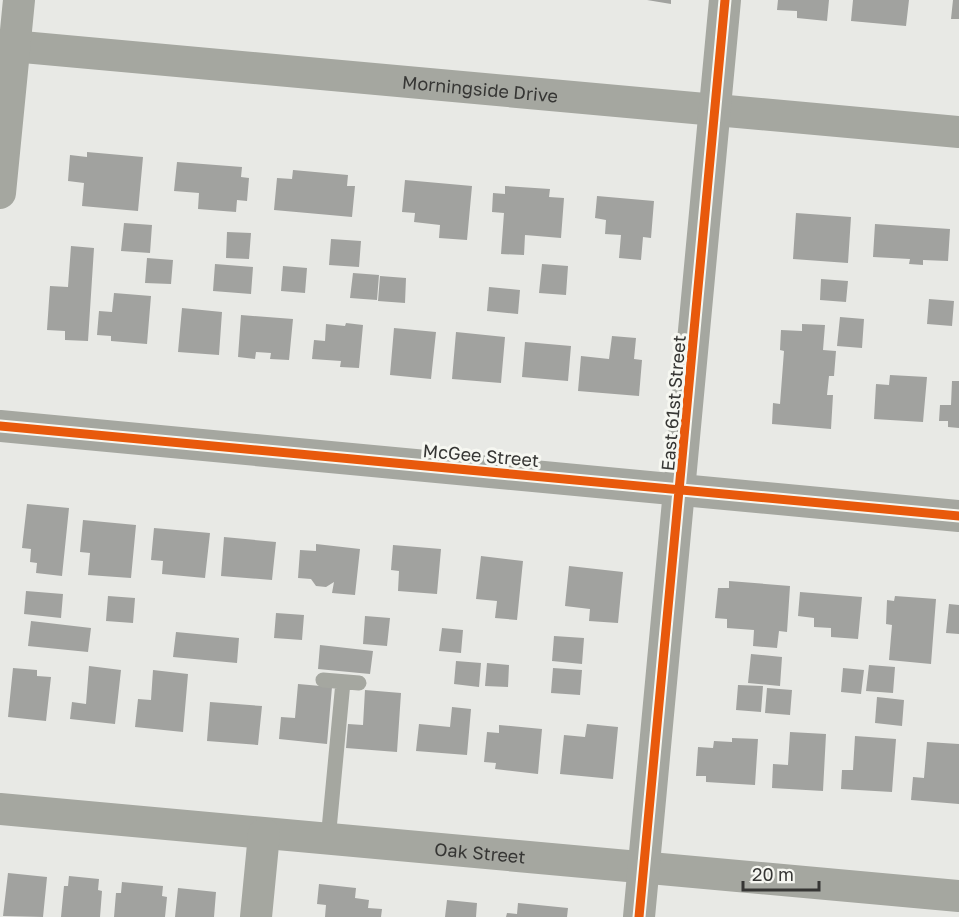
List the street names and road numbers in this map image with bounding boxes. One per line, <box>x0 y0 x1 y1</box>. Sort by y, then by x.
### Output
street label: Morningside Drive <box>401 71 559 107</box>
street label: East 61st Street <box>656 334 690 472</box>
street label: McGee Street <box>422 439 540 471</box>
street label: Oak Street <box>433 837 527 868</box>

